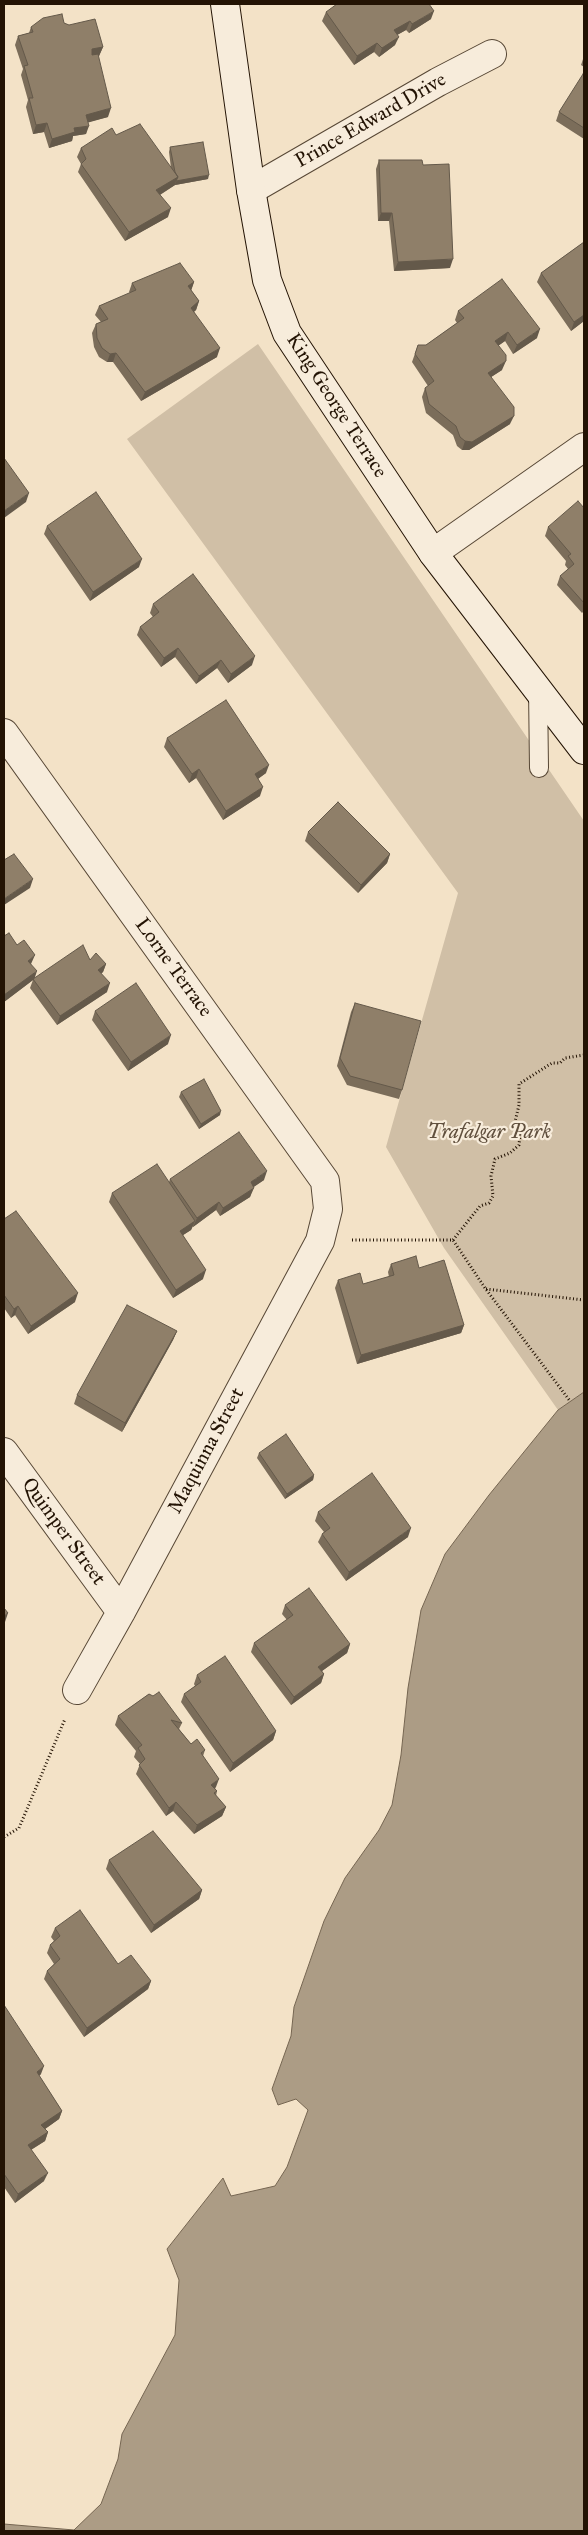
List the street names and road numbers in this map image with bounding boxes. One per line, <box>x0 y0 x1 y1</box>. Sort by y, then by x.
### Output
street label: Prince Edward Drive <box>291 68 451 174</box>
street label: King George Terrace <box>280 329 392 483</box>
street label: Lorne Terrace <box>129 914 217 1022</box>
street label: Maquinna Street <box>164 1384 250 1518</box>
street label: Quimper Street <box>16 1474 110 1590</box>

